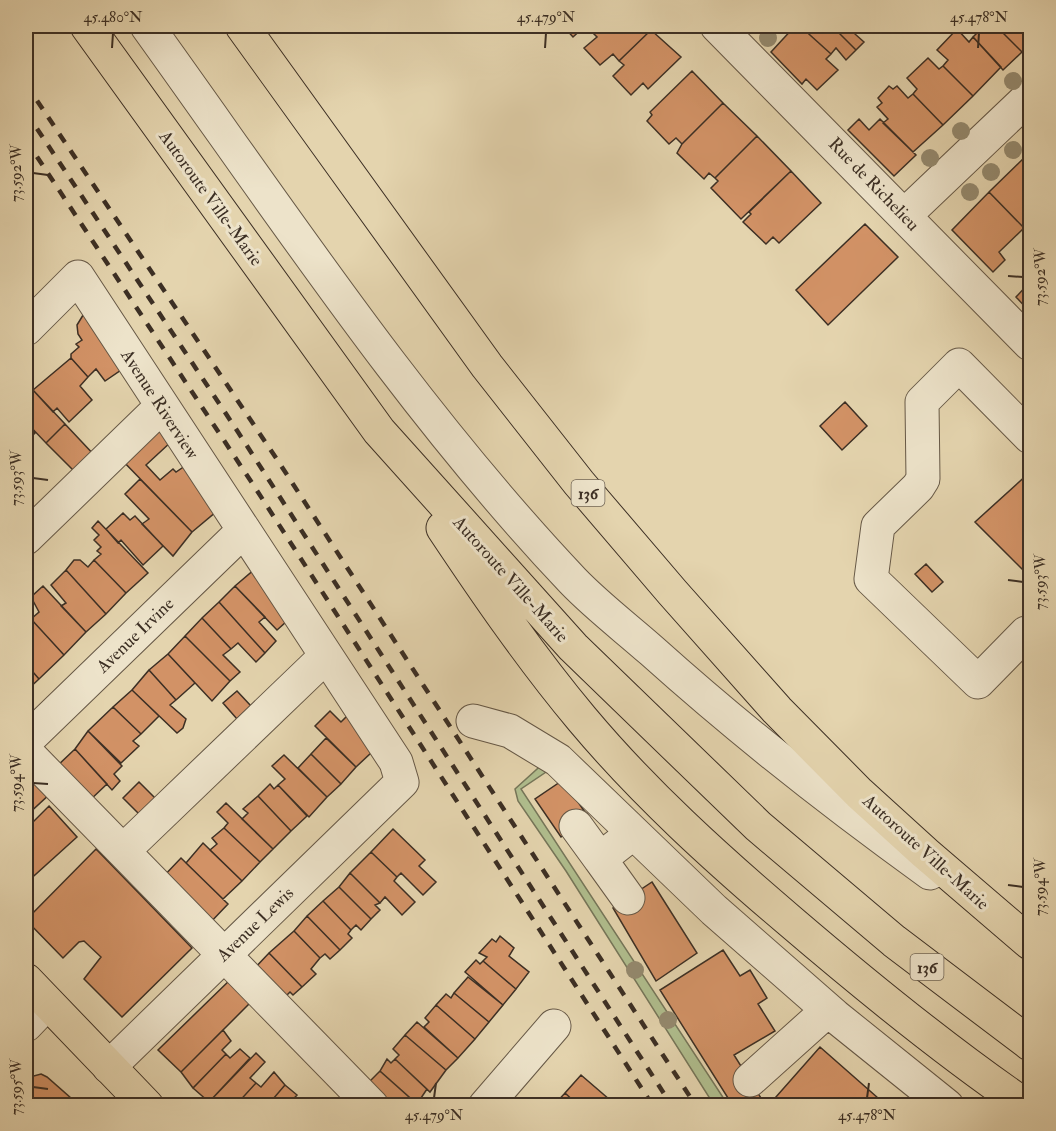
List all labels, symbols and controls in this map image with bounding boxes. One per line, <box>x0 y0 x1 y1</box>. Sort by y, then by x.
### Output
text: 45.480°N <box>83 8 143 27</box>
text: 45.479°N <box>517 8 576 27</box>
text: 45.478°N <box>950 8 1009 27</box>
street label: Autoroute Ville-Marie <box>153 125 268 271</box>
street label: Rue de Richelieu <box>823 133 924 236</box>
text: 73.592°W <box>7 143 26 202</box>
text: 73.592°W <box>1031 247 1050 306</box>
street label: Avenue Riverview <box>115 344 204 464</box>
text: 73.593°W <box>7 449 26 506</box>
road number: 136 <box>572 480 604 506</box>
street label: Autoroute Ville-Marie <box>447 511 574 648</box>
text: 73.593°W <box>1031 553 1050 610</box>
street label: Avenue Irvine <box>91 592 179 679</box>
text: 73.594°W <box>7 753 26 812</box>
street label: Autoroute Ville-Marie <box>857 789 994 915</box>
text: 73.594°W <box>1031 857 1050 916</box>
street label: Avenue Lewis <box>211 882 299 968</box>
road number: 136 <box>910 954 944 980</box>
text: 73.595°W <box>7 1058 26 1115</box>
text: 45.479°N <box>405 1106 464 1125</box>
text: 45.478°N <box>838 1106 897 1125</box>

